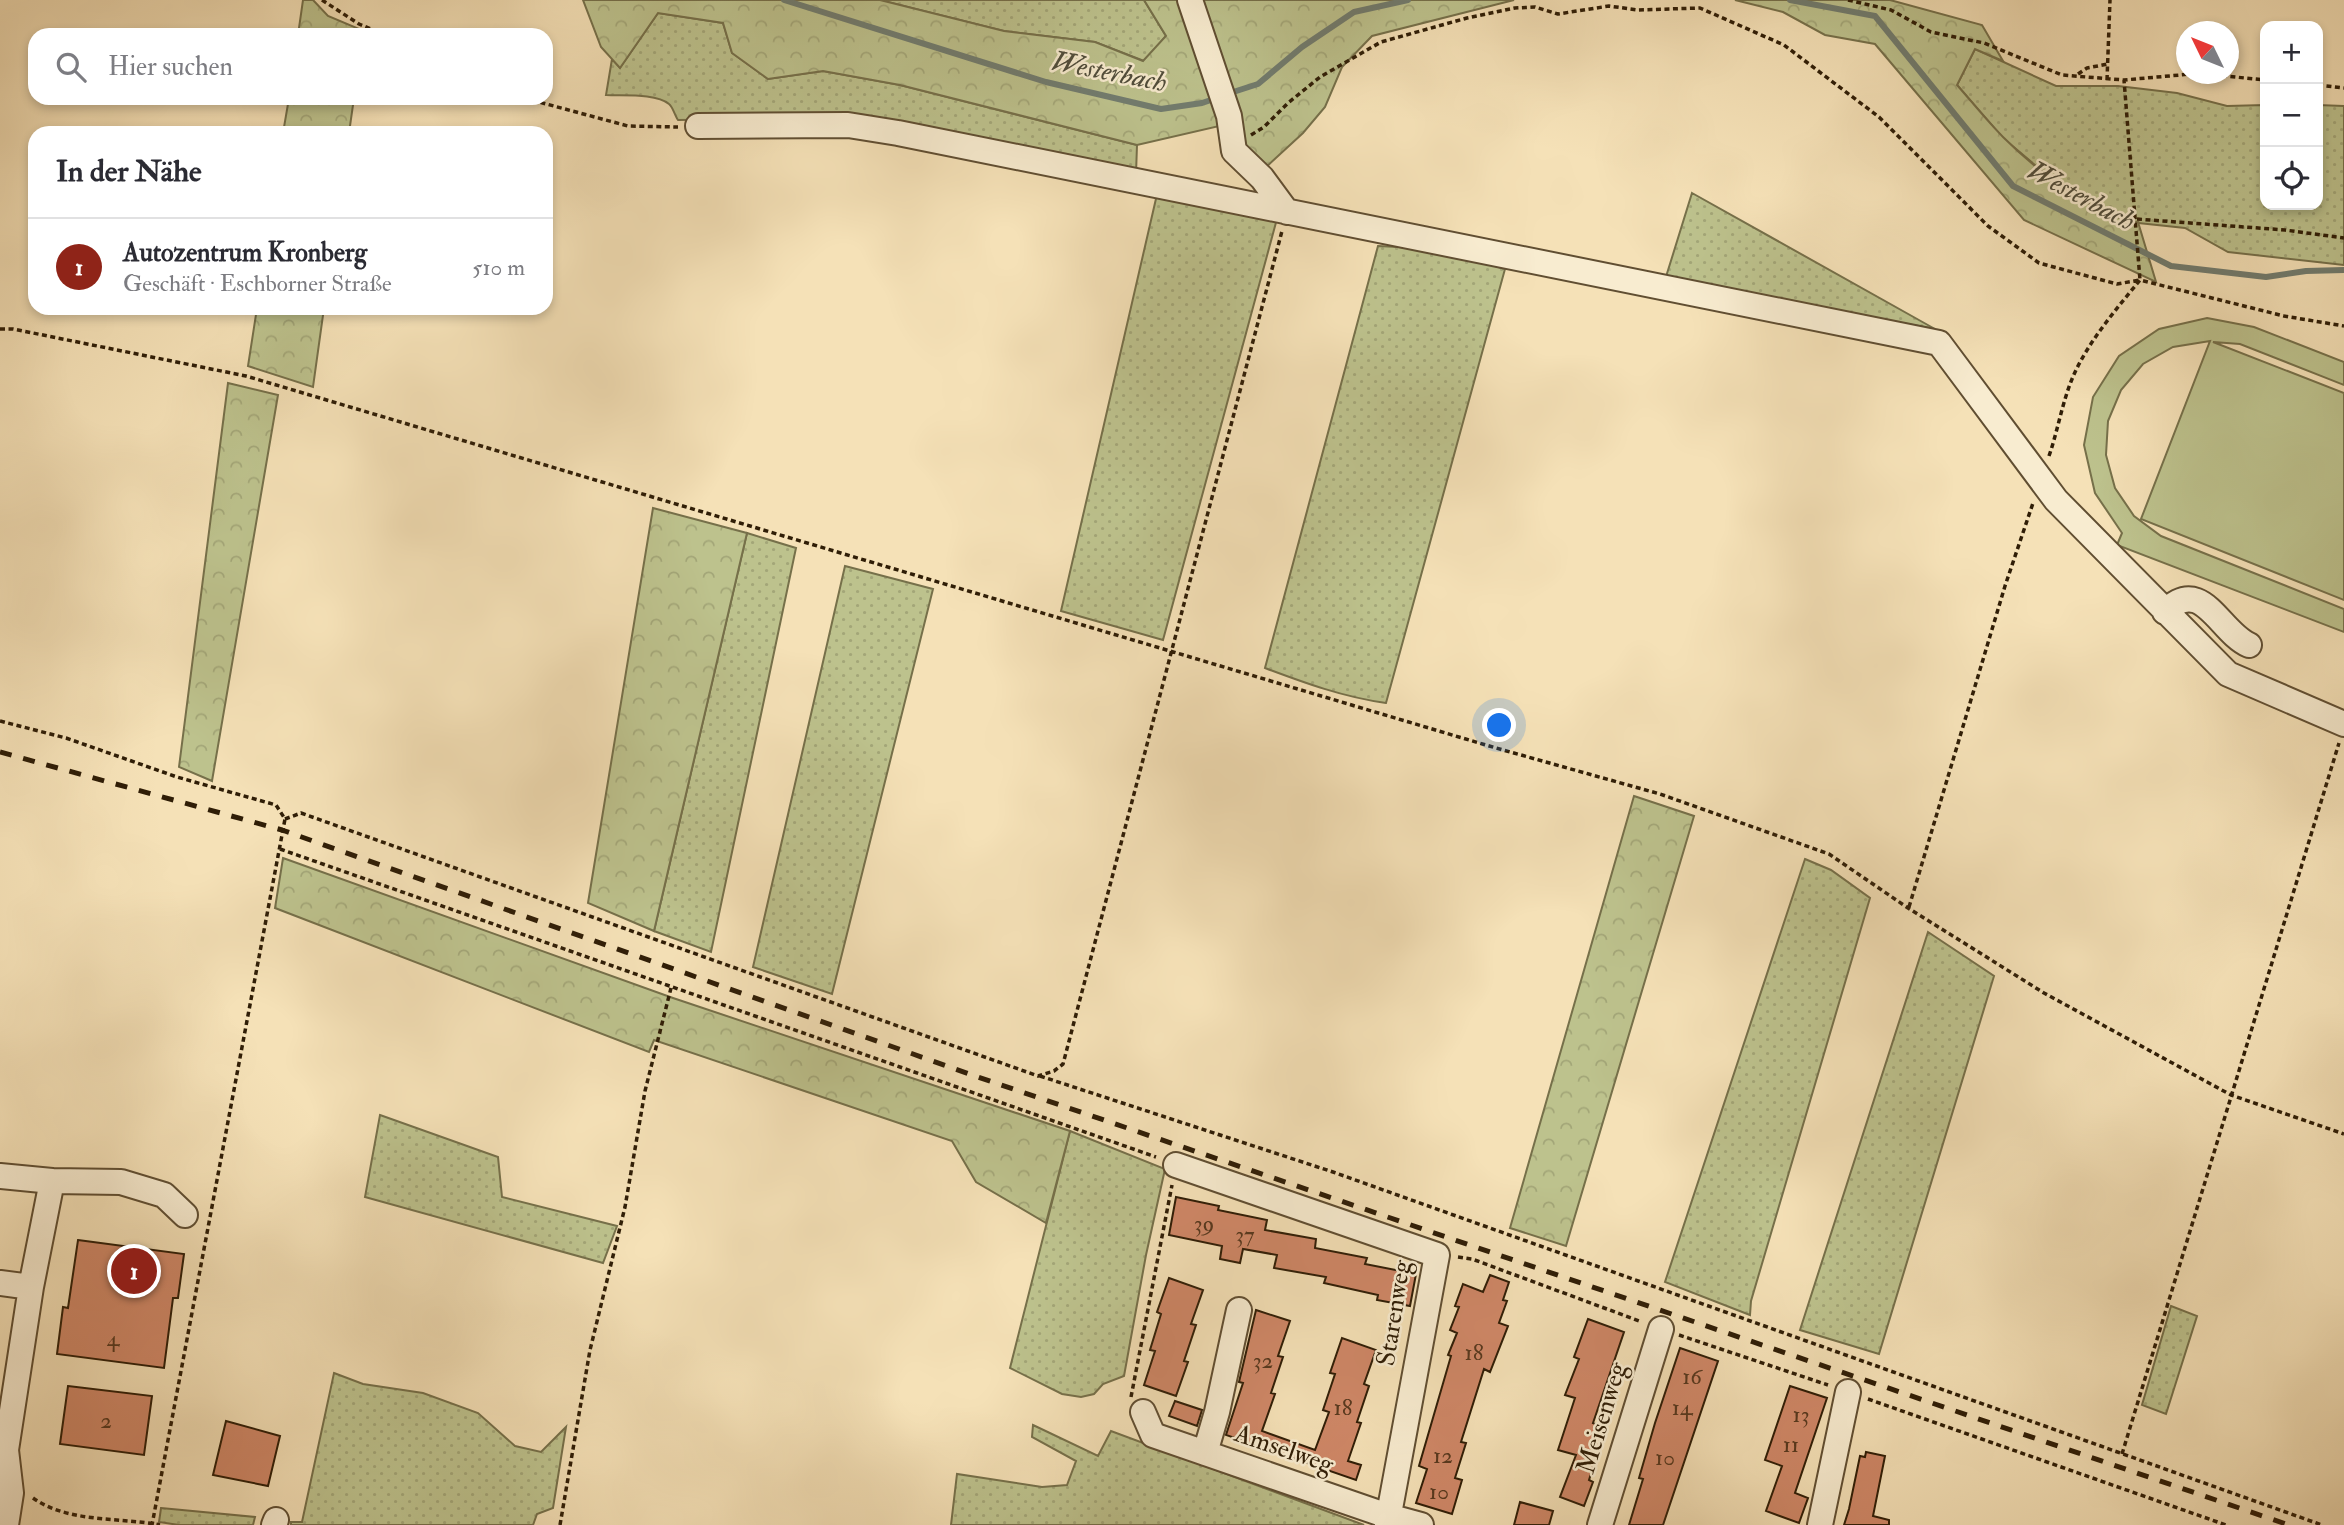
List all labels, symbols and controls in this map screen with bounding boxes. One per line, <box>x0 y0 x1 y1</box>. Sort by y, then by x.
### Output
north arrow <box>2176 21 2239 84</box>
map controls <box>2260 21 2323 210</box>
button: + <box>2260 21 2323 84</box>
search box <box>28 28 553 105</box>
water label: Westerbach <box>1048 44 1170 100</box>
icon: search <box>52 48 90 86</box>
text: Hier suchen <box>108 51 233 83</box>
button: − <box>2260 84 2323 147</box>
button: locate <box>2260 147 2323 210</box>
text: In der Nähe <box>56 153 201 190</box>
water label: Westerbach <box>2021 153 2141 239</box>
text: Autozentrum Kronberg <box>123 237 367 269</box>
text: 1 <box>75 253 83 282</box>
text: 510 m <box>472 253 525 282</box>
text: Geschäft · Eschborner Straße <box>123 269 392 298</box>
your location <box>1482 708 1516 742</box>
house number: 39 <box>1194 1209 1214 1238</box>
house number: 37 <box>1235 1220 1255 1249</box>
pin: 1 <box>111 1245 157 1297</box>
street label: Starenweg <box>1370 1257 1418 1368</box>
house number: 4 <box>107 1324 121 1353</box>
house number: 18 <box>1464 1338 1484 1367</box>
house number: 32 <box>1253 1346 1273 1375</box>
street label: Meisenweg <box>1570 1357 1634 1478</box>
house number: 16 <box>1682 1362 1703 1391</box>
house number: 18 <box>1333 1393 1353 1422</box>
house number: 14 <box>1672 1393 1694 1422</box>
house number: 13 <box>1792 1400 1810 1429</box>
house number: 2 <box>100 1406 112 1435</box>
street label: Amselweg <box>1229 1417 1339 1481</box>
house number: 11 <box>1783 1430 1799 1459</box>
house number: 12 <box>1433 1441 1453 1470</box>
house number: 10 <box>1655 1443 1675 1472</box>
house number: 10 <box>1429 1477 1449 1506</box>

